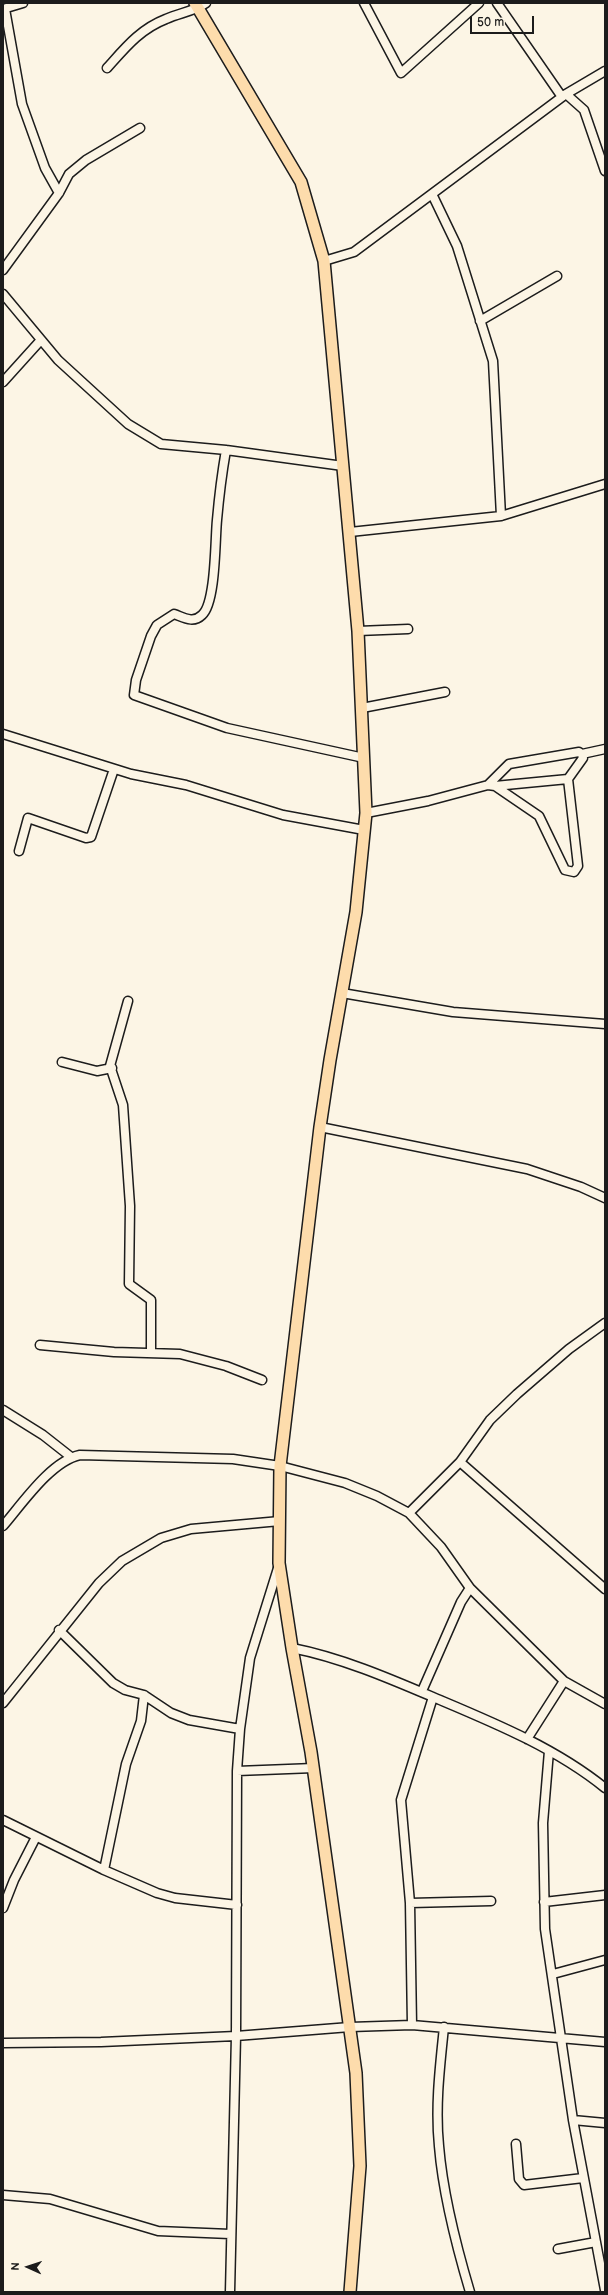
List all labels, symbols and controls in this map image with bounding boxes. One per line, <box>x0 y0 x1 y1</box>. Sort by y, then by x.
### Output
scale bar <box>472 8 536 34</box>
text: 50 m <box>477 15 504 30</box>
north arrow <box>8 2247 48 2287</box>
text: N <box>9 2262 22 2271</box>

